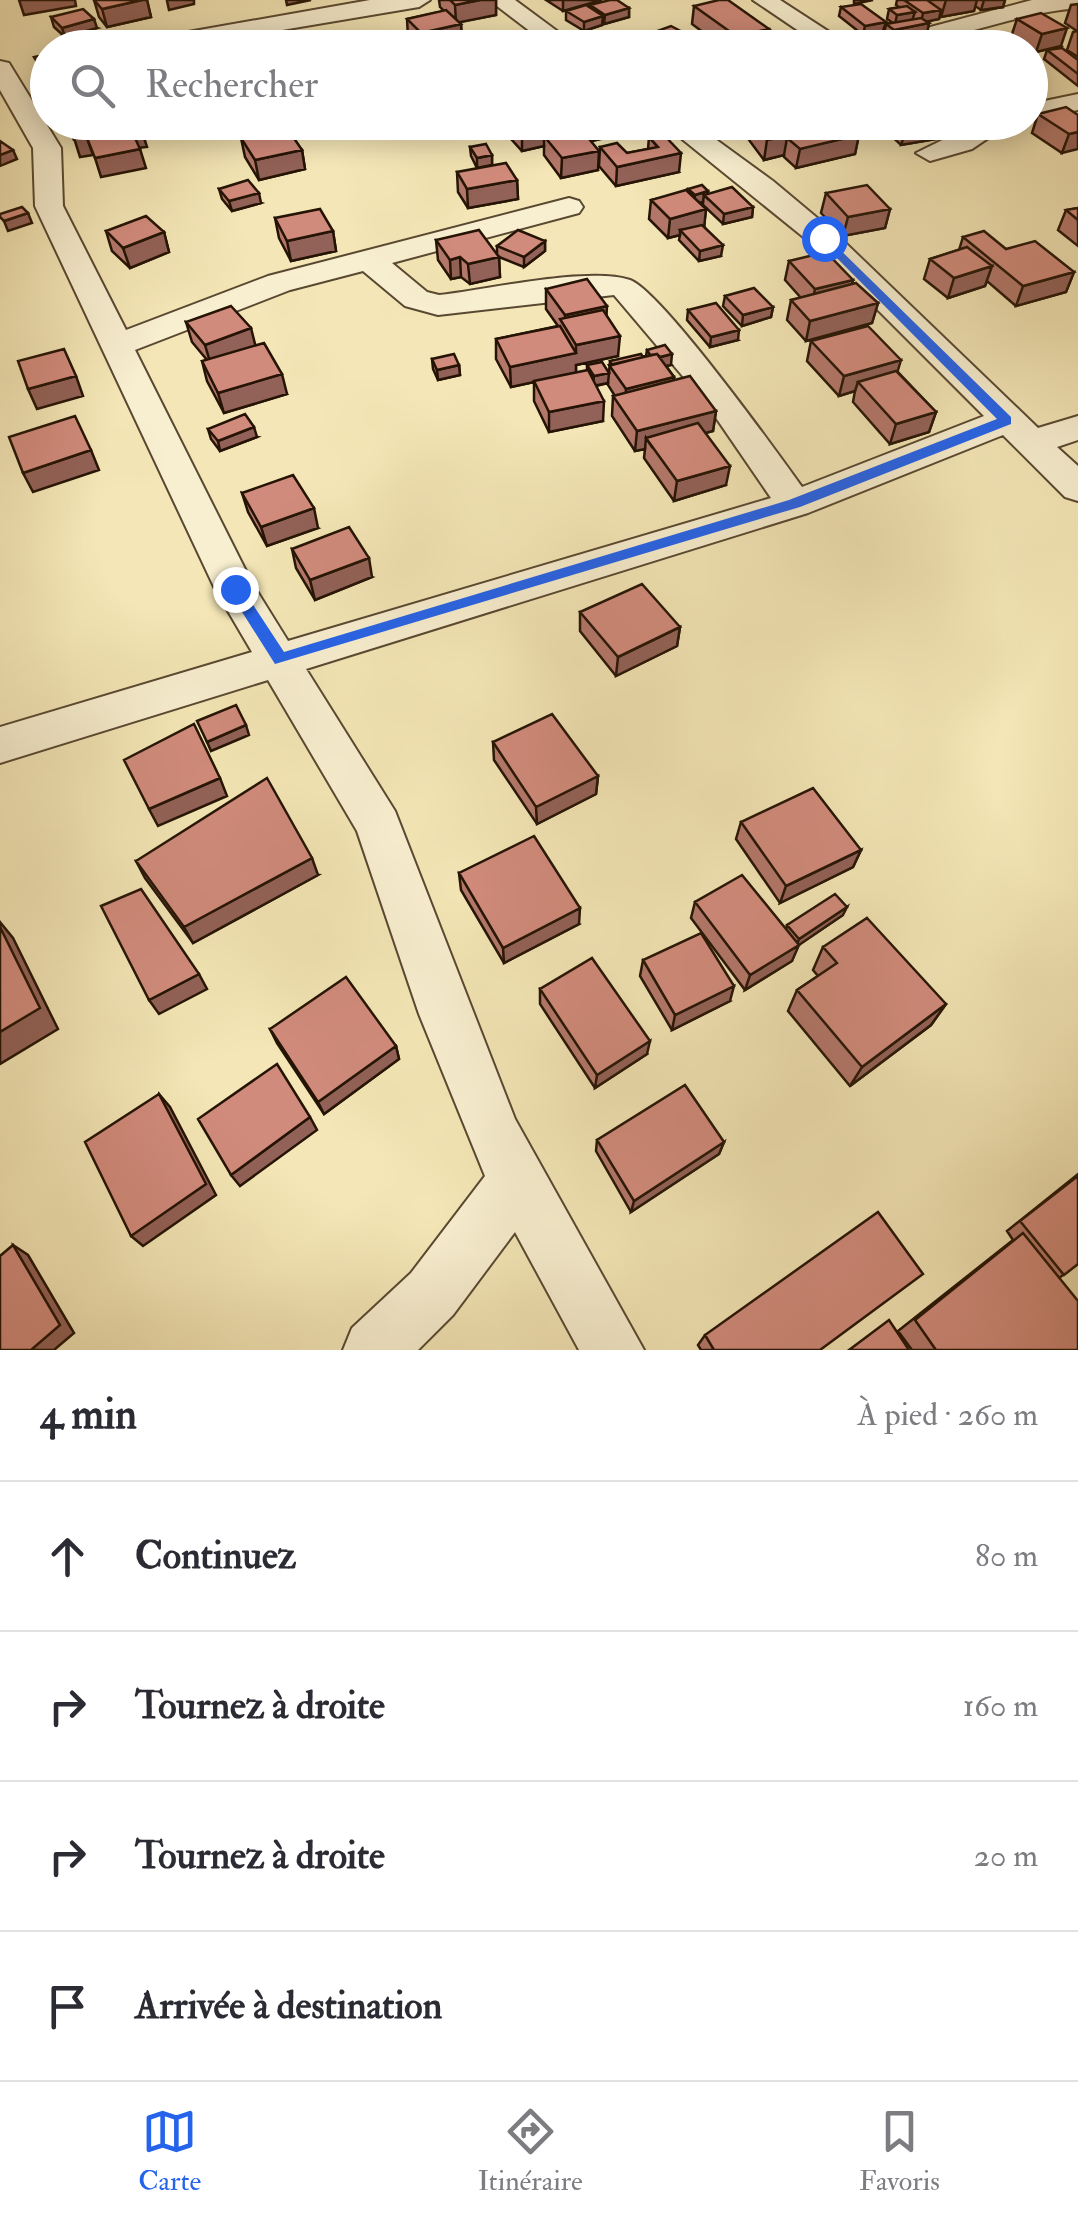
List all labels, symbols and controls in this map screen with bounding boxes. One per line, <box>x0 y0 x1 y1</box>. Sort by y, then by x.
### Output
search box <box>30 30 1048 140</box>
icon: search <box>65 58 120 113</box>
text: Rechercher <box>145 61 318 109</box>
route start <box>802 216 848 262</box>
route end <box>213 567 259 613</box>
text: 4 min <box>40 1389 137 1441</box>
text: À pied · 260 m <box>857 1395 1038 1435</box>
icon: ahead <box>40 1529 95 1584</box>
text: Continuez <box>135 1532 296 1580</box>
text: 80 m <box>975 1536 1038 1576</box>
icon: right <box>40 1679 95 1734</box>
text: Tournez à droite <box>135 1682 385 1730</box>
text: 160 m <box>963 1686 1038 1726</box>
icon: right <box>40 1829 95 1884</box>
text: Tournez à droite <box>135 1832 385 1880</box>
text: 20 m <box>974 1836 1038 1876</box>
icon: arrive <box>40 1979 95 2034</box>
text: Arrivée à destination <box>135 1982 442 2030</box>
tab: Carte <box>138 2104 201 2199</box>
tab: Itinéraire <box>478 2104 583 2199</box>
tab: Favoris <box>859 2104 940 2199</box>

